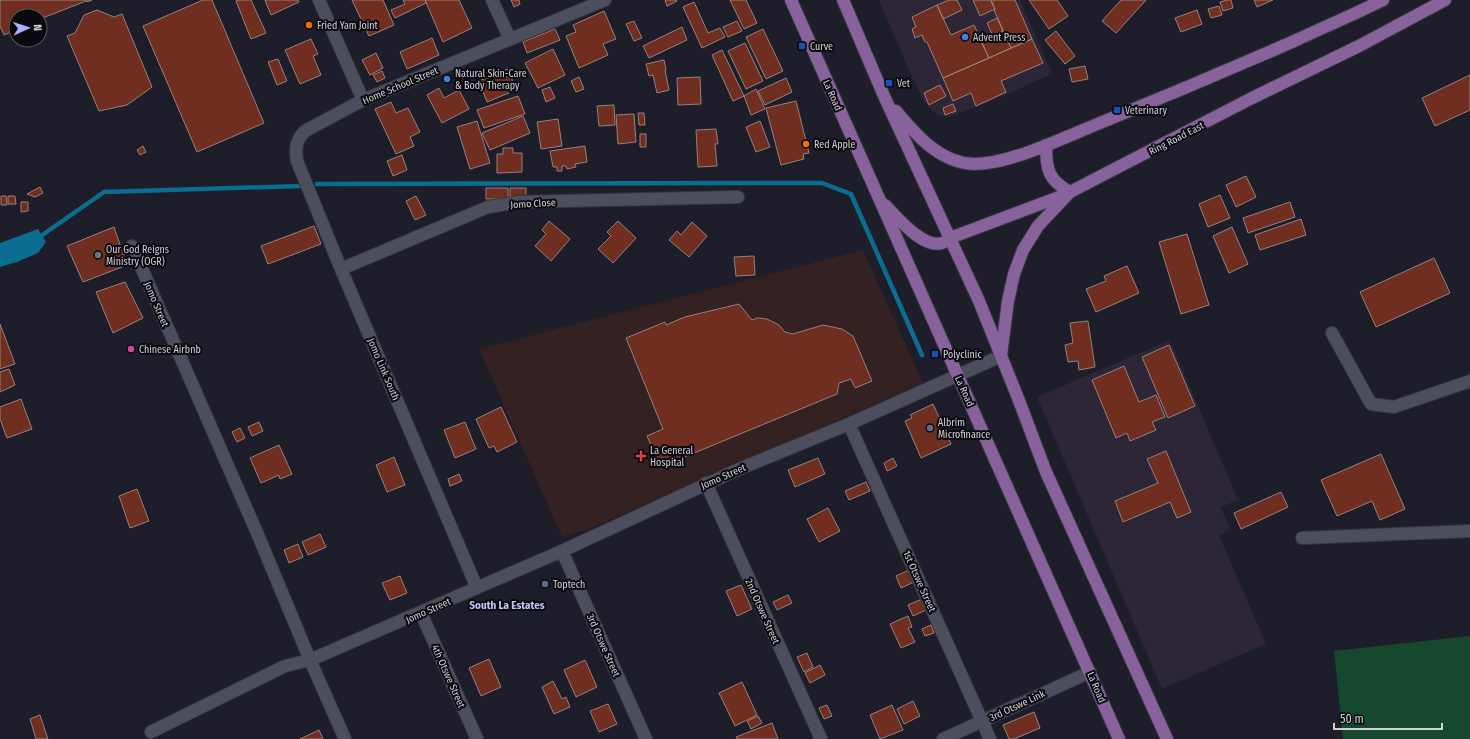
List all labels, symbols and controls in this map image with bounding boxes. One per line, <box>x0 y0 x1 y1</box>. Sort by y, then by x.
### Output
north arrow <box>8 8 48 48</box>
marker: Fried Yam Joint <box>304 20 314 30</box>
place label: Fried Yam Joint <box>317 20 379 32</box>
text: N <box>31 24 44 31</box>
marker: Advent Press <box>960 32 970 42</box>
place label: Advent Press <box>973 32 1025 44</box>
marker: Curve <box>797 41 807 51</box>
place label: Curve <box>810 41 833 53</box>
street label: Home School Street <box>361 64 441 107</box>
place label: Natural Skin-Care & Body Therapy <box>455 68 527 92</box>
marker: Natural Skin-Care & Body Therapy <box>442 74 452 84</box>
street label: La Road <box>820 78 844 113</box>
marker: Vet <box>884 78 894 88</box>
place label: Vet <box>897 78 911 90</box>
marker: Veterinary <box>1112 105 1122 115</box>
place label: Veterinary <box>1125 105 1168 117</box>
street label: Ring Road East <box>1147 120 1207 158</box>
marker: Red Apple <box>801 139 811 149</box>
place label: Red Apple <box>814 139 855 151</box>
street label: Jomo Close <box>510 197 556 211</box>
place label: Our God Reigns Ministry (OGR) <box>106 244 169 268</box>
marker: Our God Reigns Ministry (OGR) <box>93 250 103 260</box>
street label: Jomo Street <box>141 280 171 329</box>
street label: Jomo Link South <box>365 336 402 402</box>
marker: Chinese Airbnb <box>126 344 136 354</box>
place label: Chinese Airbnb <box>139 344 201 356</box>
marker: Polyclinic <box>930 349 940 359</box>
place label: Polyclinic <box>943 349 982 361</box>
street label: La Road <box>952 374 976 409</box>
place label: Albrim Microfinance <box>938 417 990 441</box>
marker: Albrim Microfinance <box>925 423 935 433</box>
place label: La General Hospital <box>650 445 693 469</box>
marker: La General Hospital <box>635 450 647 462</box>
street label: Jomo Street <box>699 461 748 492</box>
street label: 1st Otswe Street <box>900 549 938 615</box>
street label: 2nd Otswe Street <box>742 577 782 646</box>
marker: Toptech <box>540 579 550 589</box>
place label: Toptech <box>553 579 585 591</box>
street label: Jomo Street <box>404 595 453 626</box>
district label: South La Estates <box>469 599 545 612</box>
street label: 3rd Otswe Street <box>584 612 623 679</box>
street label: 4th Otswe Street <box>429 643 468 711</box>
street label: La Road <box>1084 670 1108 705</box>
street label: 3rd Otswe Link <box>988 688 1047 724</box>
scale bar <box>1334 705 1442 731</box>
text: 50 m <box>1340 712 1364 726</box>

